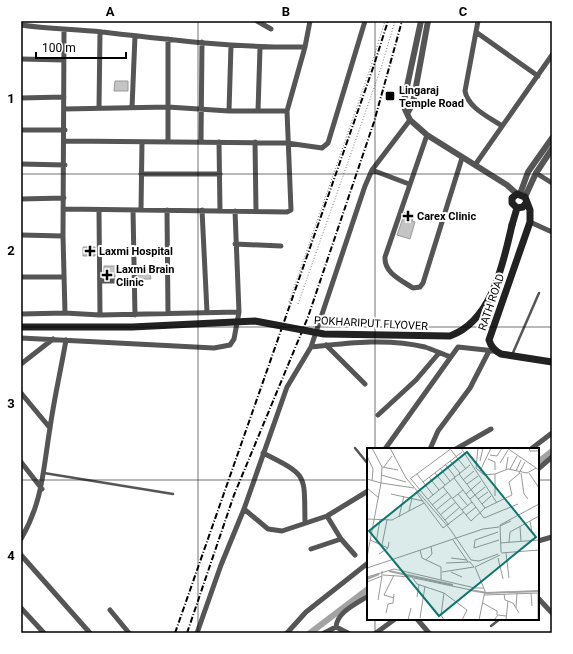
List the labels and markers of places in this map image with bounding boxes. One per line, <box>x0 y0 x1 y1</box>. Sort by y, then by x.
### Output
place label: Lingaraj Temple Road <box>399 84 464 110</box>
marker: Lingaraj Temple Road <box>384 90 396 102</box>
marker: Carex Clinic <box>402 210 414 222</box>
place label: Carex Clinic <box>417 210 476 223</box>
marker: Laxmi Hospital <box>84 245 96 257</box>
place label: Laxmi Hospital <box>99 245 173 258</box>
place label: Laxmi Brain Clinic <box>116 263 174 289</box>
marker: Laxmi Brain Clinic <box>101 269 113 281</box>

